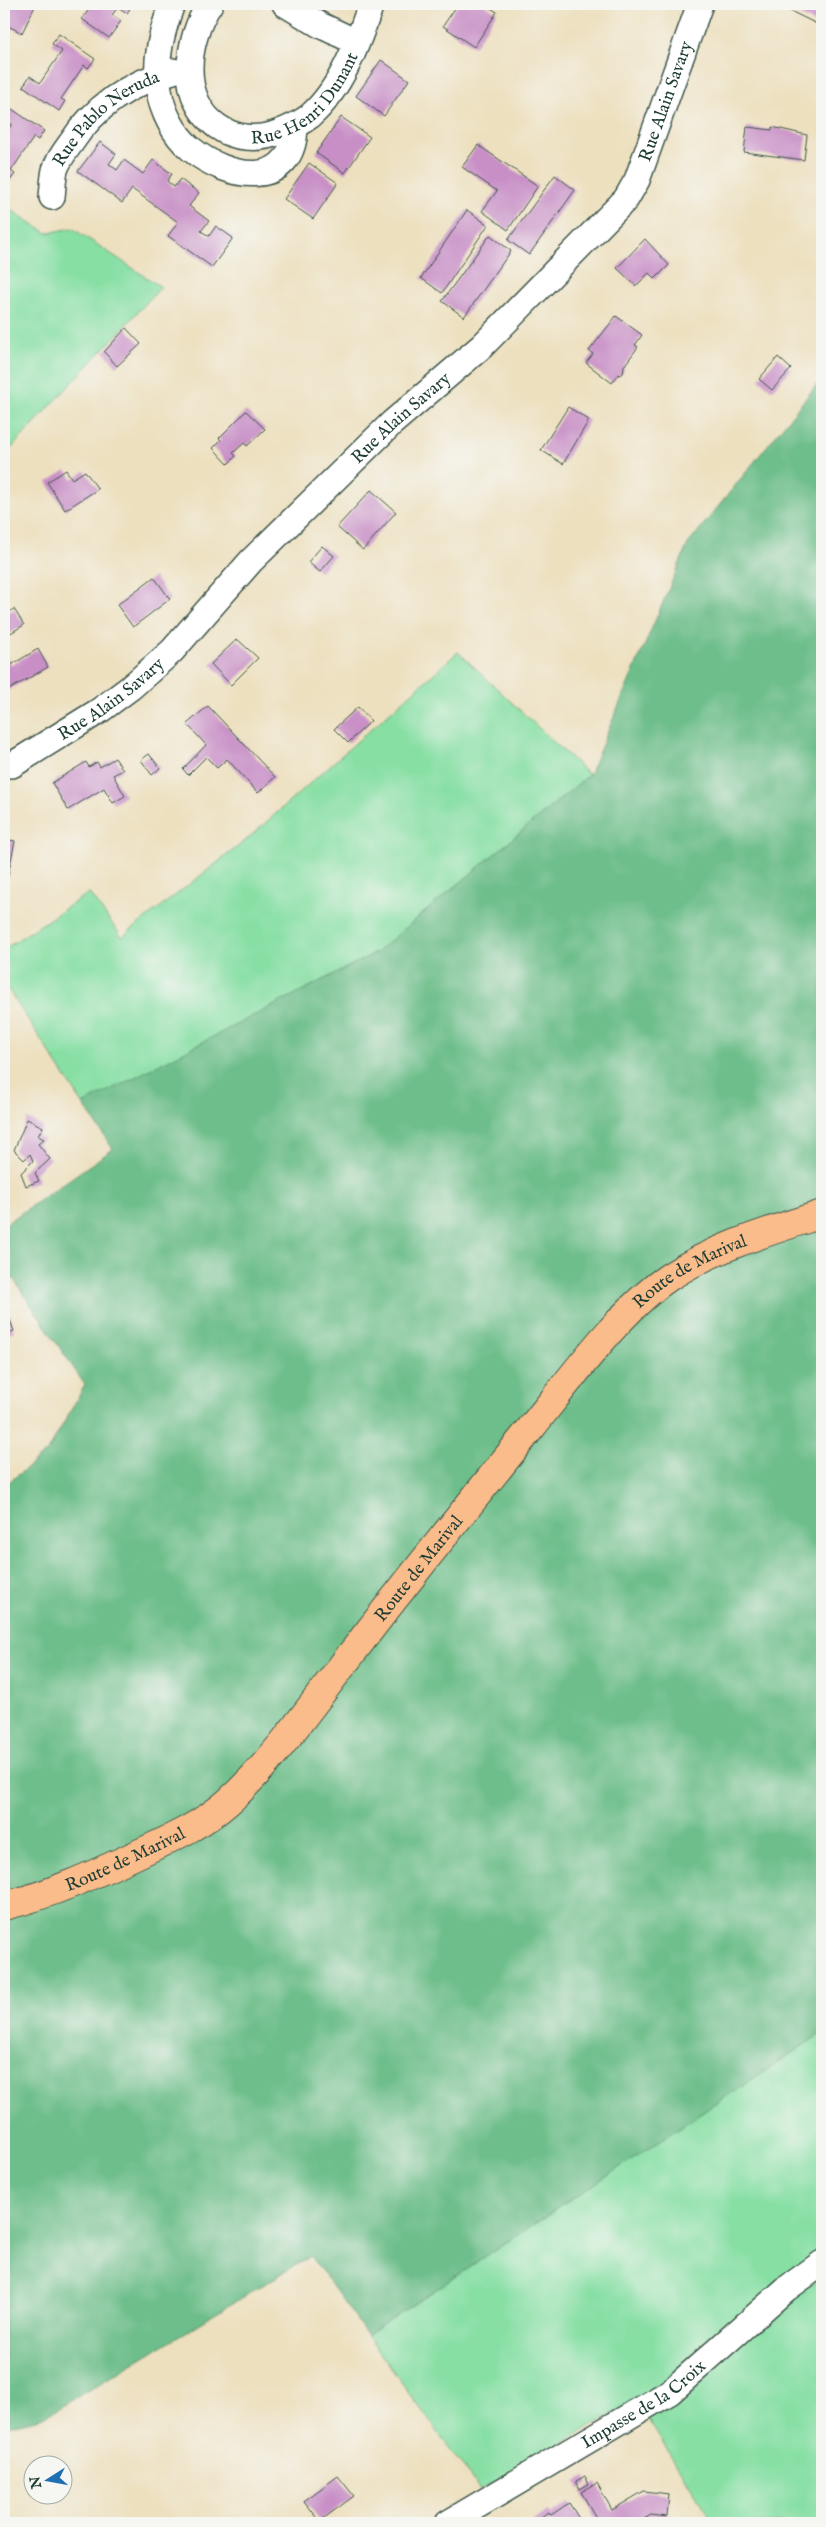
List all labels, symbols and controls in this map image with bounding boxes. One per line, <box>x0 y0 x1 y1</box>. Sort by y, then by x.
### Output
street label: Rue Alain Savary <box>635 38 699 165</box>
street label: Rue Henri Dunant <box>250 49 364 151</box>
street label: Rue Pablo Neruda <box>48 66 163 171</box>
street label: Rue Alain Savary <box>347 368 456 470</box>
street label: Rue Alain Savary <box>54 653 170 747</box>
street label: Route de Marival <box>628 1230 750 1314</box>
street label: Route de Marival <box>370 1511 469 1627</box>
street label: Route de Marival <box>62 1823 190 1898</box>
street label: Impasse de la Croix <box>578 2355 712 2455</box>
north arrow <box>22 2454 72 2504</box>
text: N <box>26 2475 46 2491</box>

